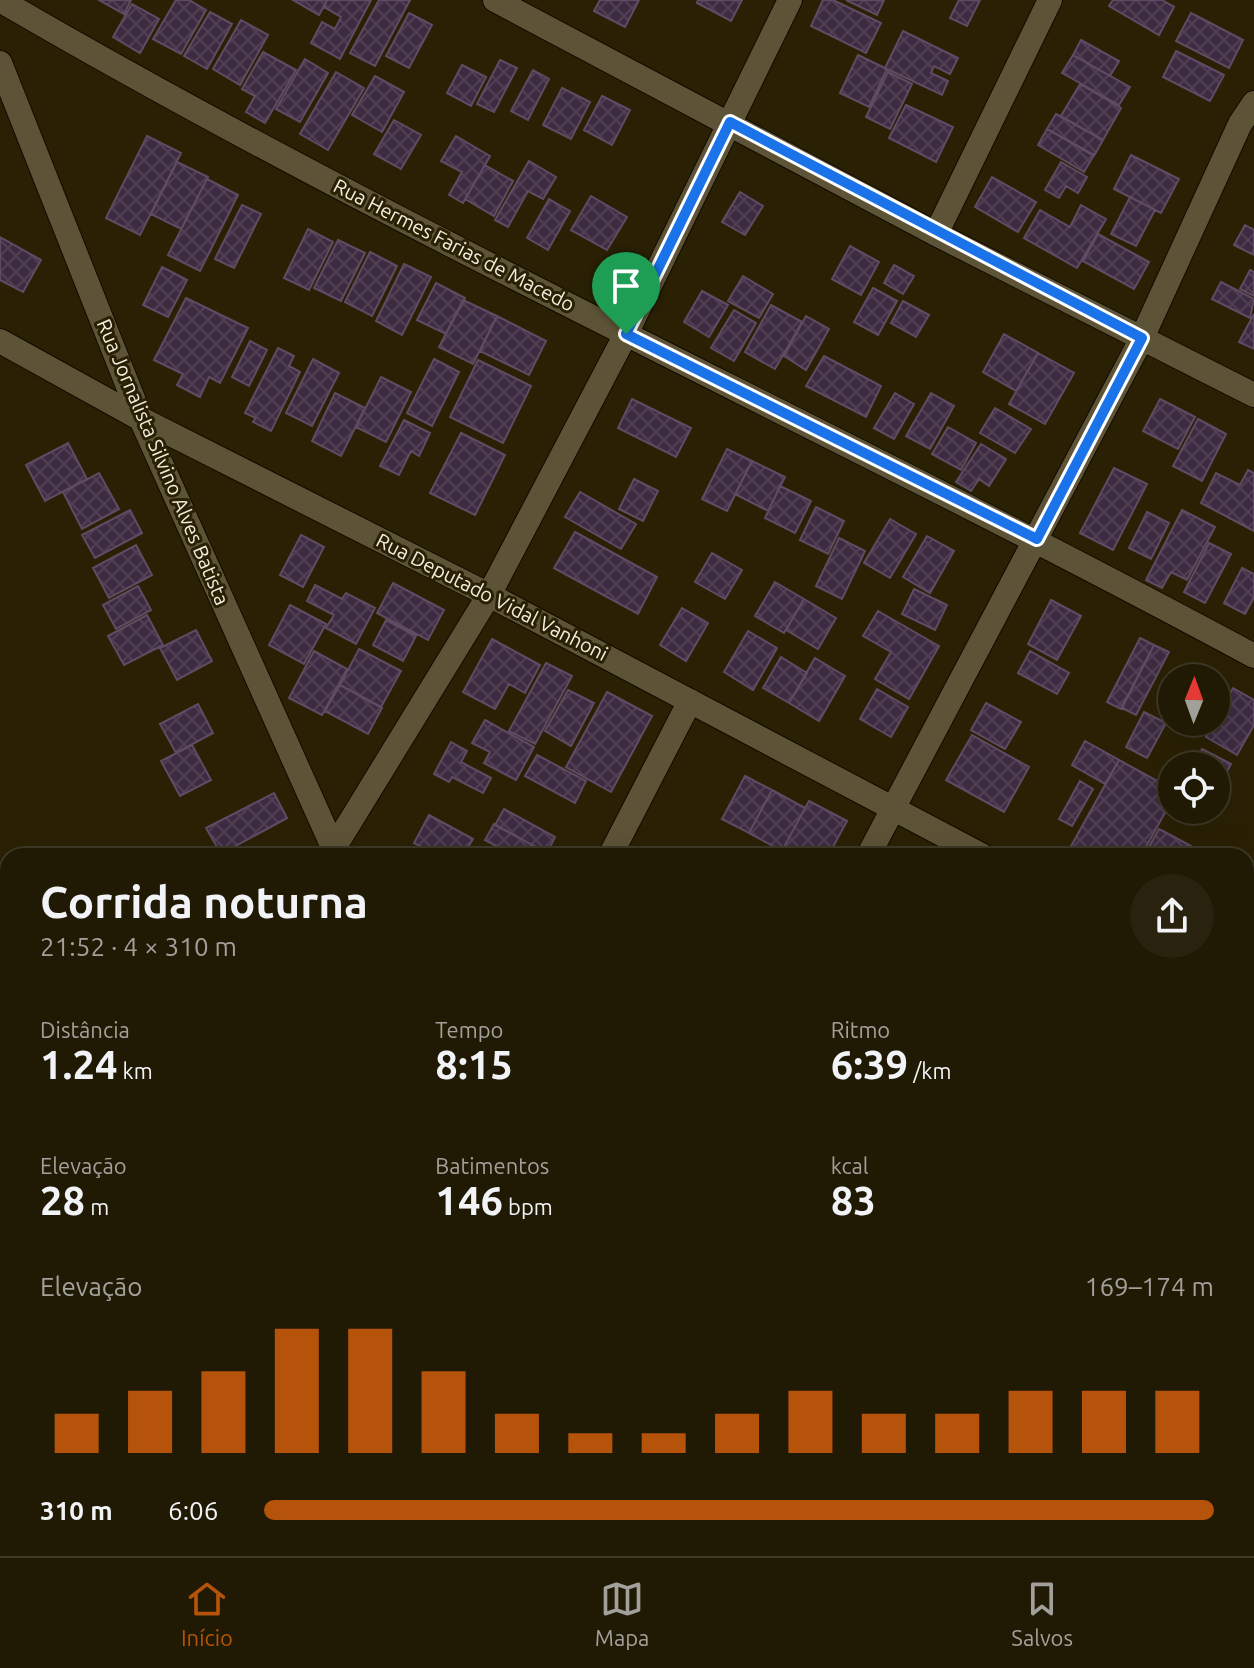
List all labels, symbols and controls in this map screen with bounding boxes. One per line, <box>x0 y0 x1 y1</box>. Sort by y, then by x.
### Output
street label: Rua Hermes Farias de Macedo <box>330 174 579 316</box>
pin <box>592 252 660 334</box>
icon: arrive <box>604 264 648 308</box>
street label: Rua Jornalista Silvino Alves Batista <box>93 315 234 608</box>
street label: Rua Deputado Vidal Vanhoni <box>373 528 612 665</box>
north arrow <box>1158 664 1230 736</box>
map controls <box>1158 664 1230 824</box>
button: locate <box>1158 752 1230 824</box>
button: share <box>1130 874 1214 958</box>
text: Corrida noturna <box>40 877 368 926</box>
text: 21:52 · 4 × 310 m <box>40 932 237 961</box>
text: Distância <box>40 1017 130 1042</box>
text: Tempo <box>435 1017 503 1042</box>
text: Ritmo <box>831 1017 890 1042</box>
text: 1.24 <box>40 1042 118 1087</box>
text: 8:15 <box>435 1042 513 1087</box>
text: 6:39 <box>831 1042 908 1087</box>
text: km <box>118 1058 153 1083</box>
text: /km <box>908 1058 951 1083</box>
text: Elevação <box>40 1153 127 1178</box>
text: Batimentos <box>435 1153 549 1178</box>
text: kcal <box>831 1153 869 1178</box>
text: 28 <box>40 1178 85 1223</box>
text: 146 <box>435 1178 503 1223</box>
text: 83 <box>831 1178 876 1223</box>
text: m <box>85 1194 109 1219</box>
text: bpm <box>503 1194 553 1219</box>
text: Elevação <box>40 1272 142 1301</box>
text: 169–174 m <box>1085 1272 1214 1301</box>
text: 310 m <box>40 1496 113 1525</box>
text: 6:06 <box>168 1496 218 1525</box>
tab: Início <box>181 1577 233 1650</box>
tab: Mapa <box>595 1577 649 1650</box>
tab: Salvos <box>1011 1577 1073 1650</box>

